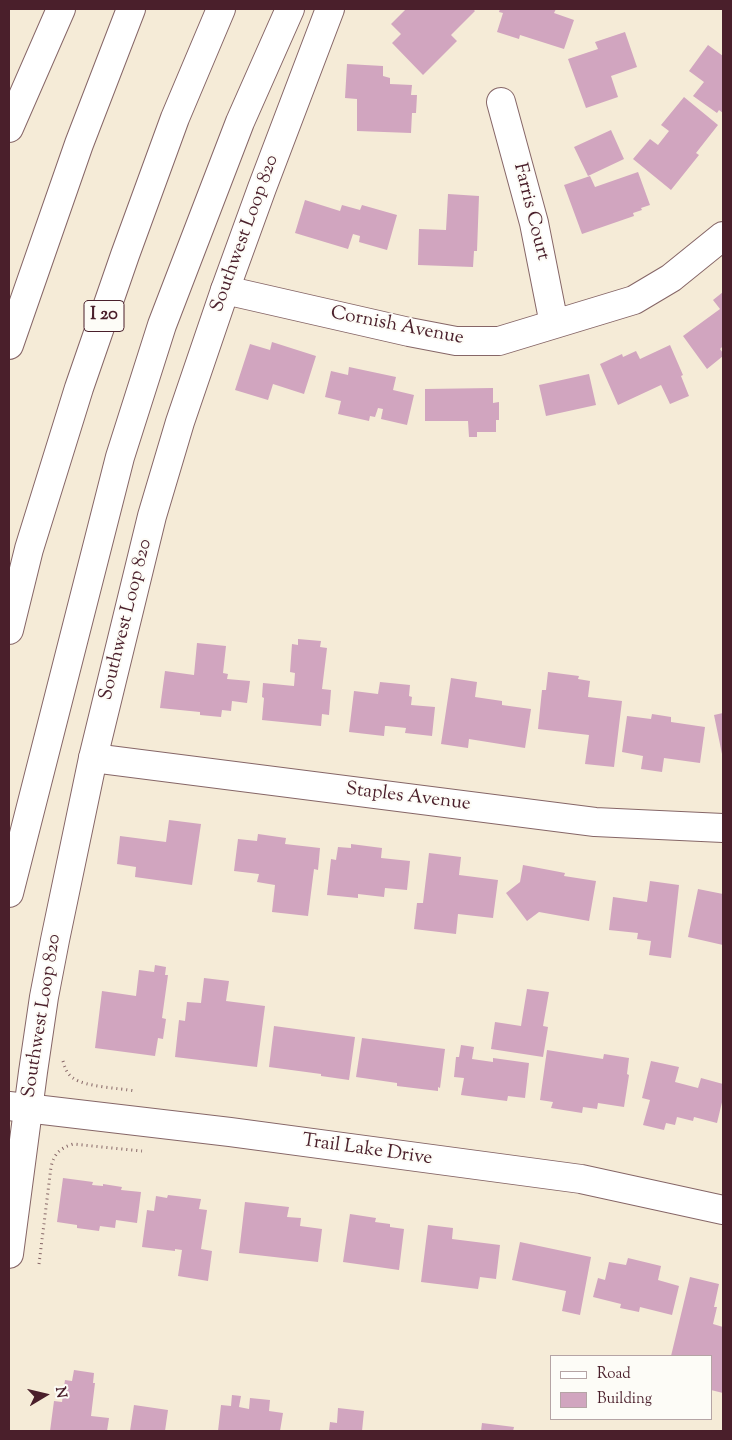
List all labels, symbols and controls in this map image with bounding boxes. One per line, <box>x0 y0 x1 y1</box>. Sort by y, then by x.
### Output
street label: Southwest Loop 820 <box>207 152 285 316</box>
street label: Farris Court <box>507 161 553 263</box>
road number: I 20 <box>84 300 124 332</box>
street label: Cornish Avenue <box>329 303 465 351</box>
street label: Southwest Loop 820 <box>96 537 158 703</box>
street label: Staples Avenue <box>344 779 472 817</box>
street label: Southwest Loop 820 <box>19 932 67 1100</box>
street label: Trail Lake Drive <box>300 1131 434 1171</box>
legend <box>550 1355 712 1420</box>
text: Road <box>597 1364 631 1385</box>
north arrow <box>20 1370 70 1420</box>
text: N <box>49 1386 71 1400</box>
text: Building <box>597 1389 652 1410</box>

